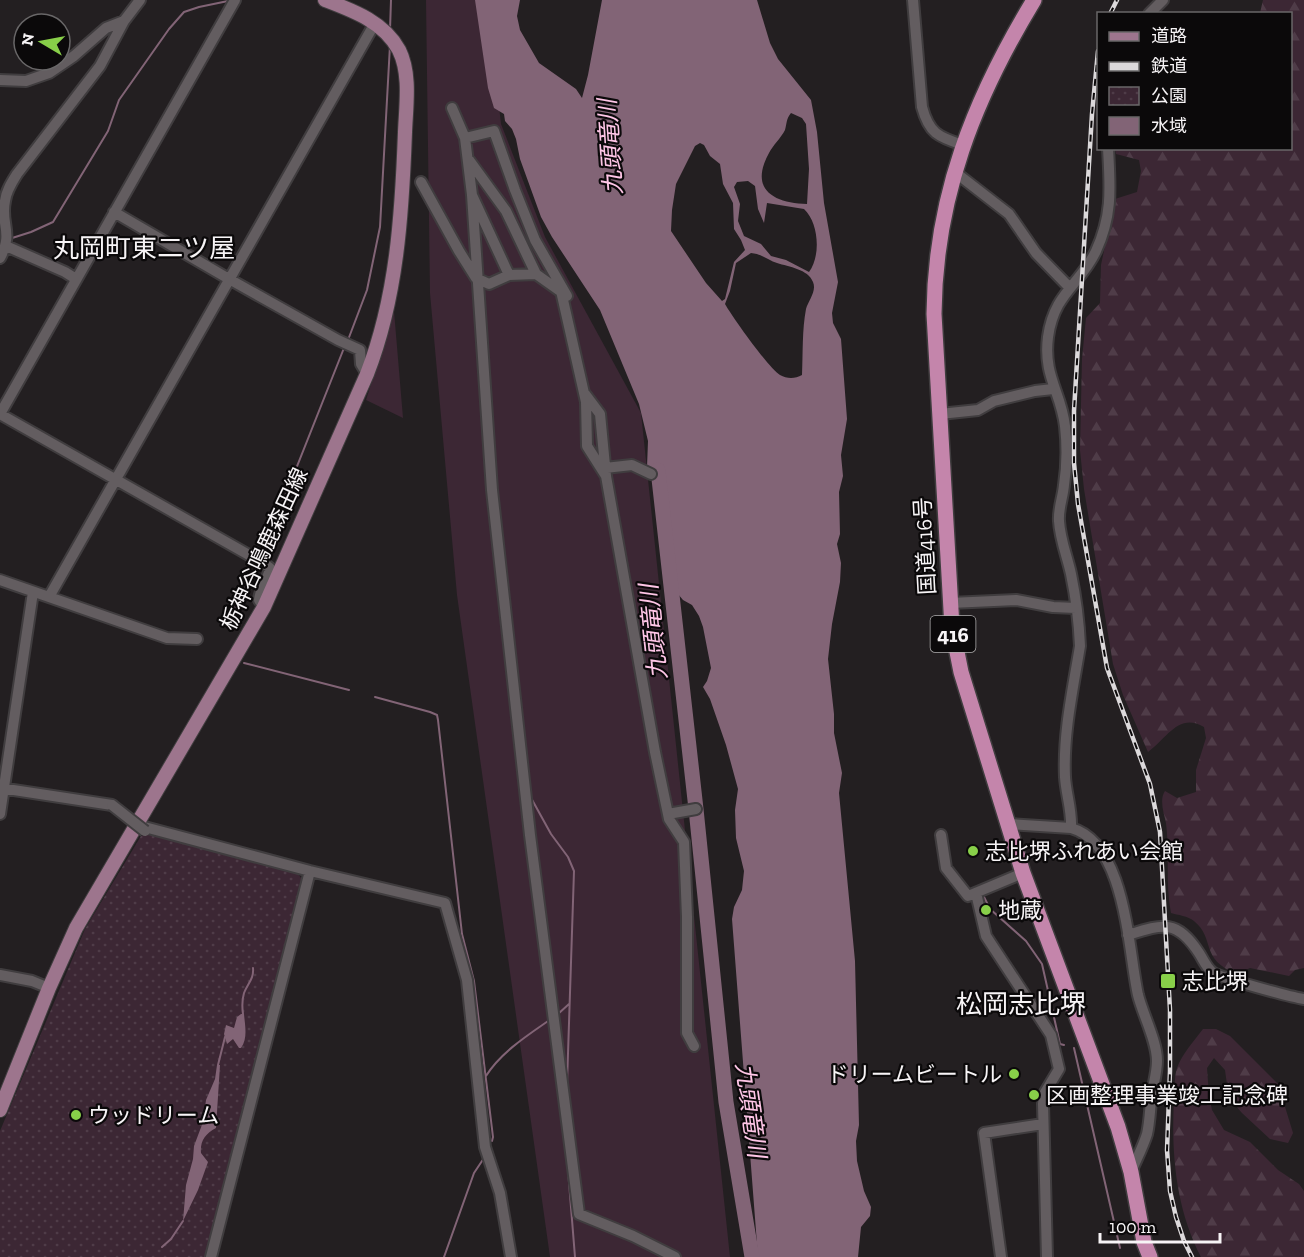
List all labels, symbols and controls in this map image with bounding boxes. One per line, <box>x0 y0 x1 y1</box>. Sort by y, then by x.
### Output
north arrow <box>12 12 72 72</box>
legend <box>1097 12 1292 150</box>
text: 道路 <box>1151 25 1187 47</box>
text: N <box>17 32 38 47</box>
text: 鉄道 <box>1151 55 1187 77</box>
text: 公園 <box>1151 85 1187 107</box>
water label: 九頭竜川 <box>592 95 628 196</box>
text: 水域 <box>1151 115 1187 137</box>
district label: 丸岡町東二ツ屋 <box>53 232 235 264</box>
street label: 栃神谷鳴鹿森田線 <box>215 464 313 634</box>
street label: 国道416号 <box>909 496 941 596</box>
water label: 九頭竜川 <box>633 580 672 681</box>
road number: 416 <box>930 616 976 652</box>
place label: 志比堺ふれあい会館 <box>985 838 1183 865</box>
marker: 志比堺ふれあい会館 <box>966 844 980 858</box>
place label: 地蔵 <box>998 897 1042 924</box>
marker: 地蔵 <box>979 903 993 917</box>
place label: 志比堺 <box>1182 968 1248 995</box>
marker: 志比堺 <box>1159 972 1177 990</box>
district label: 松岡志比堺 <box>956 988 1086 1020</box>
water label: 九頭竜川 <box>730 1060 772 1163</box>
place label: ドリームビートル <box>827 1061 1002 1088</box>
marker: ドリームビートル <box>1007 1067 1021 1081</box>
place label: 区画整理事業竣工記念碑 <box>1046 1082 1288 1109</box>
marker: 区画整理事業竣工記念碑 <box>1027 1088 1041 1102</box>
place label: ウッドリーム <box>88 1102 219 1129</box>
marker: ウッドリーム <box>69 1108 83 1122</box>
scale bar <box>1100 1206 1220 1244</box>
text: 100 m <box>1109 1216 1157 1238</box>

